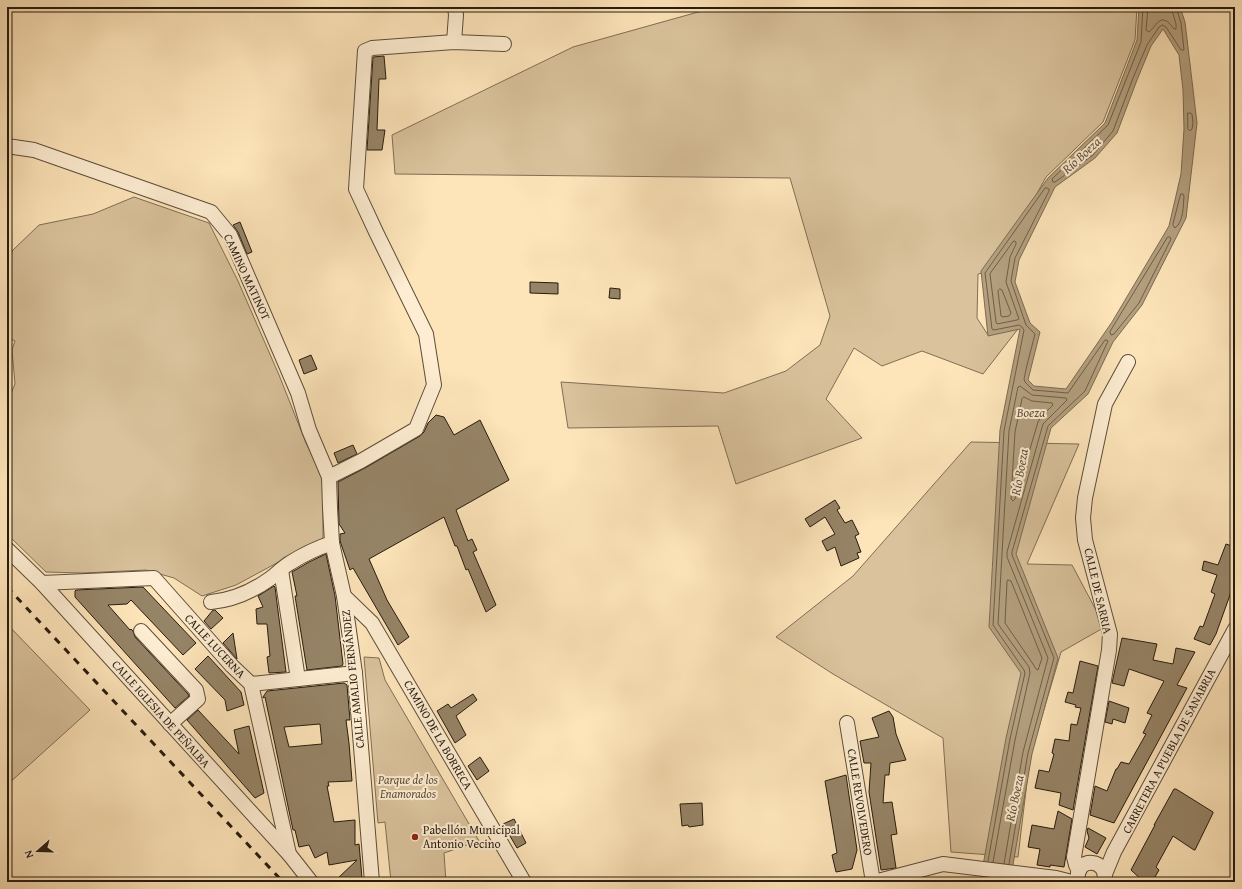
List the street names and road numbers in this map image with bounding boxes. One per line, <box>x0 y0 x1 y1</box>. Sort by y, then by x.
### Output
street label: CAMINO MATINOT <box>220 231 275 323</box>
street label: CALLE DE SARRIA <box>1080 546 1117 636</box>
street label: CALLE AMALIO FERNÁNDEZ <box>337 609 368 749</box>
street label: CALLE LUCERNA <box>181 610 250 682</box>
street label: CALLE IGLESIA DE PEÑALBA <box>108 656 215 772</box>
street label: CARRETERA A PUEBLA DE SANABRIA <box>1118 665 1220 836</box>
street label: CAMINO DE LA BORRECA <box>400 677 477 793</box>
street label: CALLE REVOLVEDERO <box>844 747 877 856</box>

